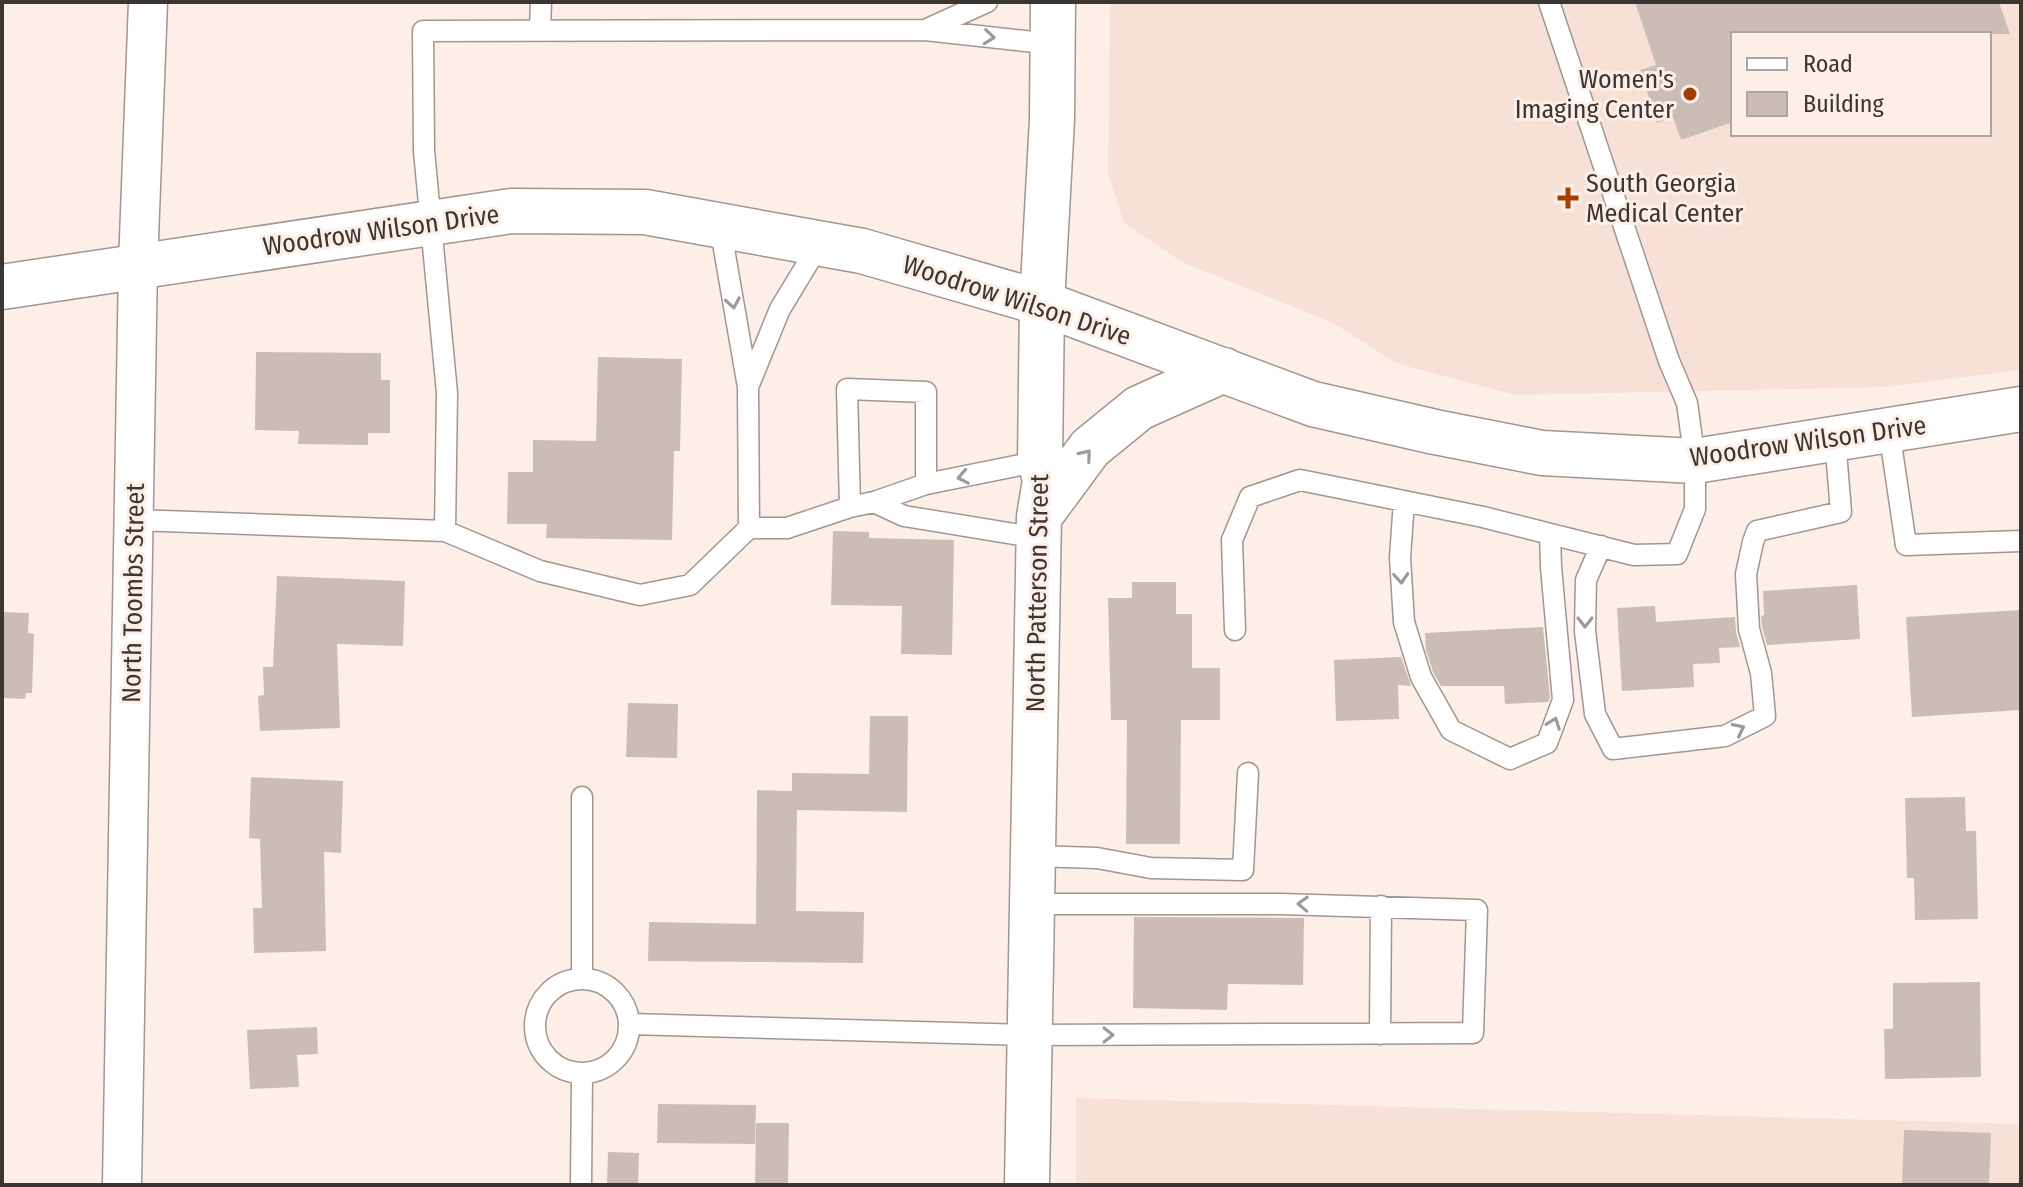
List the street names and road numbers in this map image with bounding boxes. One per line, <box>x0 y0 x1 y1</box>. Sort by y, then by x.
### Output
street label: Woodrow Wilson Drive <box>261 199 501 262</box>
street label: Woodrow Wilson Drive <box>899 249 1135 352</box>
street label: Woodrow Wilson Drive <box>1688 410 1928 473</box>
street label: North Patterson Street <box>1020 473 1055 713</box>
street label: North Toombs Street <box>116 482 151 703</box>

